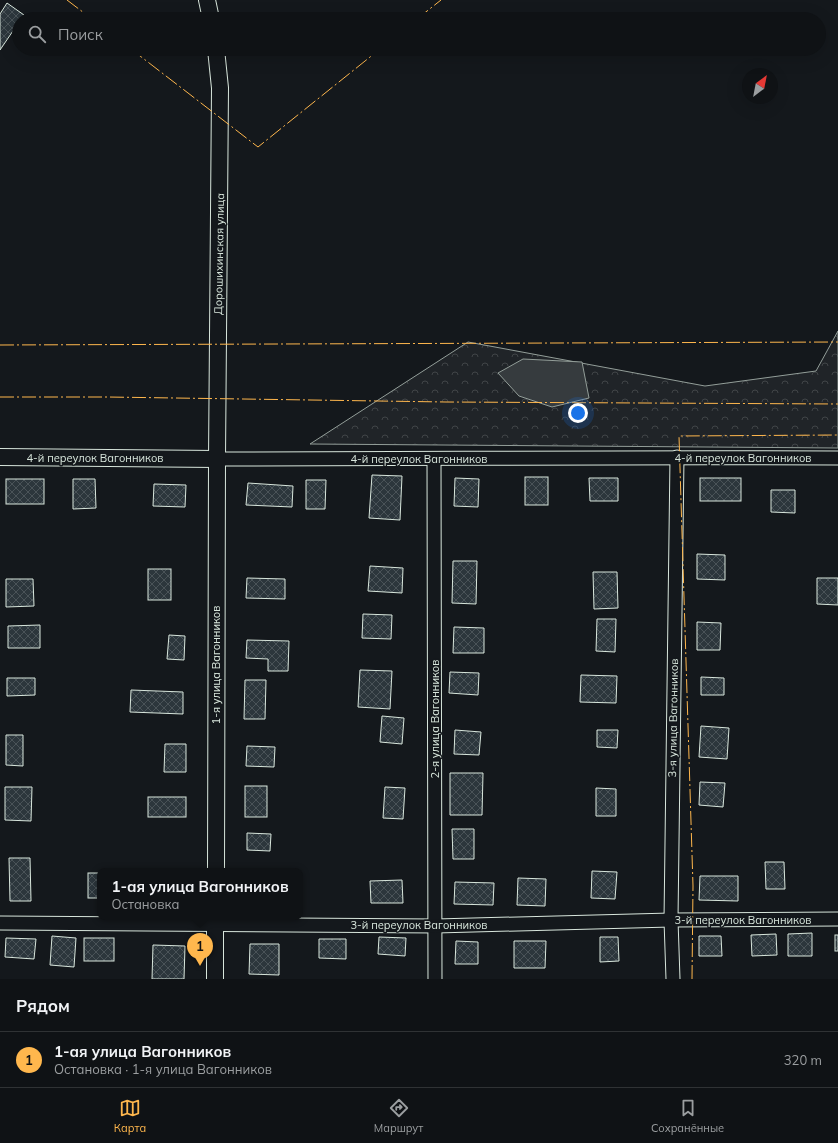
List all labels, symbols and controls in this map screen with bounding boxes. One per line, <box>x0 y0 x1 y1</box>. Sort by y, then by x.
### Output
search box <box>12 12 826 56</box>
icon: search <box>26 23 48 45</box>
text: Поиск <box>58 25 103 44</box>
north arrow <box>742 68 778 104</box>
street label: Дорошихинская улица <box>211 193 227 315</box>
your location <box>568 403 588 423</box>
street label: 4-й переулок Вагонников <box>27 451 163 465</box>
street label: 4-й переулок Вагонников <box>675 451 811 465</box>
street label: 4-й переулок Вагонников <box>351 452 487 466</box>
street label: 1-я улица Вагонников <box>209 606 223 724</box>
street label: 3-я улица Вагонников <box>665 658 681 778</box>
street label: 2-я улица Вагонников <box>428 660 442 778</box>
popup <box>97 868 303 920</box>
text: 1-ая улица Вагонников <box>111 877 289 896</box>
text: Остановка <box>111 896 179 912</box>
street label: 3-й переулок Вагонников <box>675 913 811 927</box>
street label: 3-й переулок Вагонников <box>351 918 487 932</box>
pin: 1 <box>187 933 213 966</box>
text: Рядом <box>16 995 70 1016</box>
text: 1-ая улица Вагонников <box>54 1042 231 1061</box>
text: 1 <box>25 1052 33 1068</box>
text: 320 m <box>784 1052 822 1068</box>
text: Остановка · 1-я улица Вагонников <box>54 1061 272 1077</box>
tab: Карта <box>114 1097 146 1135</box>
tab: Маршрут <box>374 1097 423 1135</box>
tab: Сохранённые <box>651 1097 724 1135</box>

